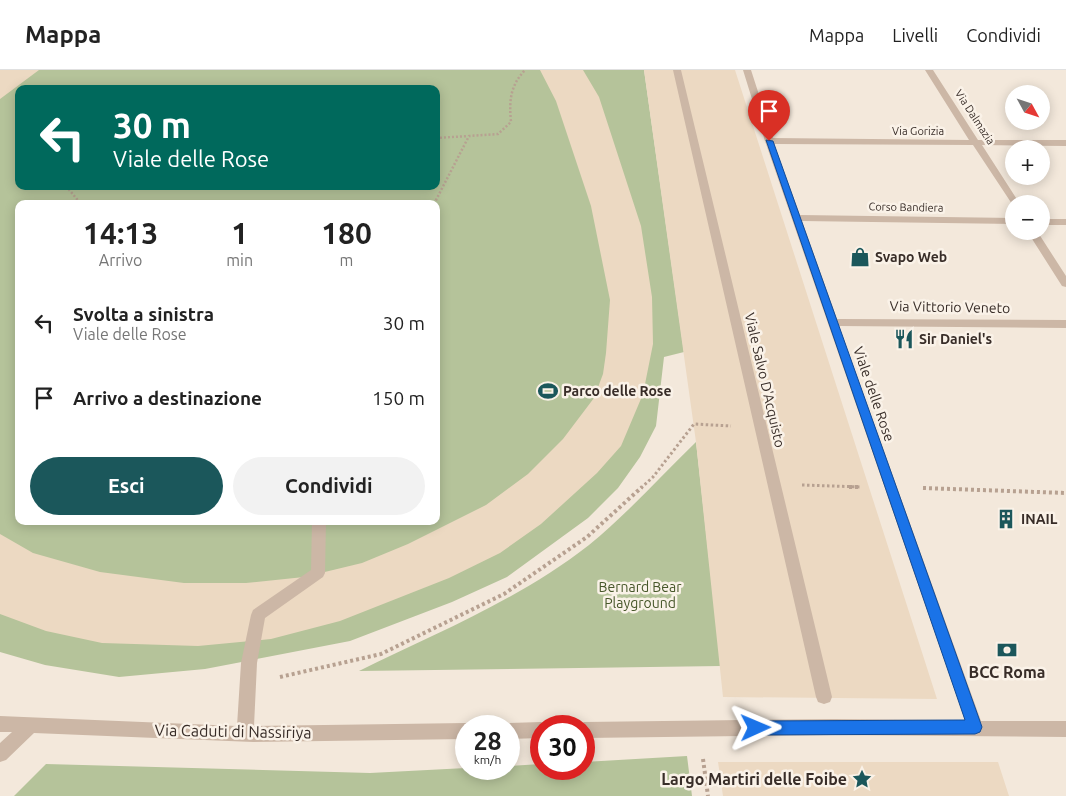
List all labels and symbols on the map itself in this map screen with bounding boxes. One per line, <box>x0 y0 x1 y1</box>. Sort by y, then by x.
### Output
north arrow <box>1005 85 1050 130</box>
street label: Via Dalmazia <box>953 87 997 147</box>
pin <box>748 90 790 141</box>
street label: Via Gorizia <box>892 125 944 137</box>
street label: Corso Bandiera <box>868 200 944 214</box>
shop icon: Svapo Web <box>849 246 871 268</box>
place label: Svapo Web <box>875 249 947 265</box>
street label: Via Vittorio Veneto <box>890 298 1010 316</box>
street label: Viale Salvo D'Acquisto <box>742 311 788 449</box>
restaurant icon: Sir Daniel's <box>893 328 915 350</box>
place label: Sir Daniel's <box>919 331 993 347</box>
street label: Viale delle Rose <box>850 344 898 444</box>
sports icon: Parco delle Rose <box>537 380 559 402</box>
place label: Parco delle Rose <box>563 383 672 399</box>
building icon: INAIL <box>995 508 1017 530</box>
place label: INAIL <box>1021 511 1058 527</box>
park label: Bernard Bear Playground <box>599 579 682 611</box>
bank icon: BCC Roma <box>996 639 1018 661</box>
place label: BCC Roma <box>969 663 1045 681</box>
position arrow <box>729 701 781 753</box>
speed limit sign: 30 <box>530 715 595 780</box>
street label: Via Caduti di Nassiriya <box>154 721 312 741</box>
place icon: Largo Martiri delle Foibe <box>851 768 873 790</box>
place label: Largo Martiri delle Foibe <box>661 770 847 788</box>

